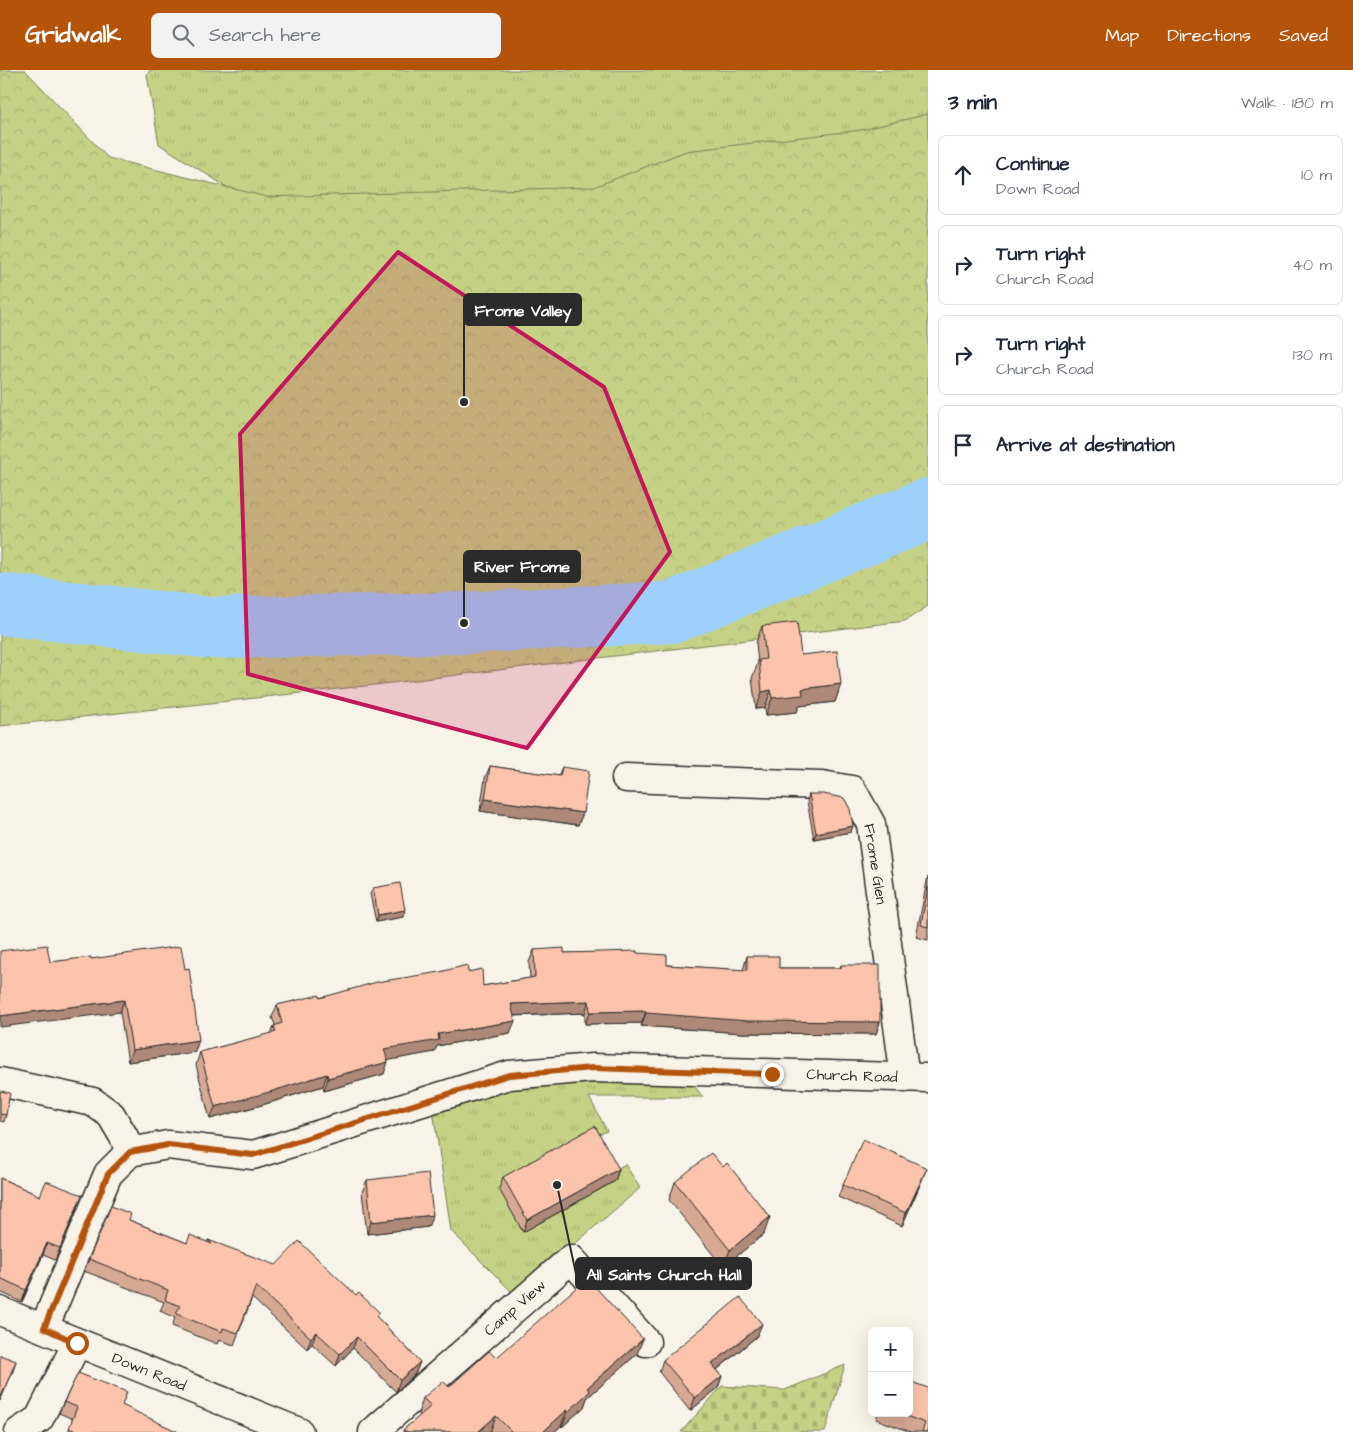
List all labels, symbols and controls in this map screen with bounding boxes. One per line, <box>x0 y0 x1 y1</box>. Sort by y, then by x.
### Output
search box <box>151 13 501 58</box>
text: Gridwalk <box>25 18 121 52</box>
icon: search <box>169 21 197 49</box>
text: Search here <box>209 22 321 49</box>
text: Map <box>1105 23 1139 48</box>
text: Directions <box>1167 23 1251 48</box>
text: Saved <box>1279 23 1328 48</box>
text: 3 min <box>948 88 997 117</box>
text: Walk · 180 m <box>1241 92 1333 114</box>
text: Continue <box>996 151 1070 178</box>
icon: ahead <box>949 161 977 189</box>
text: 10 m <box>1301 164 1332 186</box>
text: Down Road <box>996 178 1079 200</box>
text: Turn right <box>996 241 1085 268</box>
icon: right <box>949 251 977 279</box>
text: 40 m <box>1292 254 1332 276</box>
text: Church Road <box>996 268 1093 290</box>
callout: Frome Valley <box>464 294 581 325</box>
text: Frome Valley <box>474 300 572 323</box>
text: Turn right <box>996 331 1085 358</box>
icon: right <box>949 341 977 369</box>
text: 130 m <box>1293 344 1332 366</box>
text: Church Road <box>996 358 1093 380</box>
icon: arrive <box>949 431 977 459</box>
text: Arrive at destination <box>996 432 1175 459</box>
callout: River Frome <box>464 551 580 582</box>
text: River Frome <box>474 556 570 578</box>
street label: Frome Glen <box>858 822 892 906</box>
route end <box>761 1063 784 1086</box>
street label: Church Road <box>806 1064 898 1088</box>
callout: All Saints Church Hall <box>576 1258 751 1289</box>
text: All Saints Church Hall <box>587 1264 742 1286</box>
street label: Camp View <box>479 1275 551 1341</box>
map controls <box>868 1327 913 1417</box>
button: + <box>868 1327 913 1372</box>
route start <box>66 1332 89 1355</box>
street label: Down Road <box>109 1348 189 1397</box>
button: − <box>868 1372 913 1417</box>

